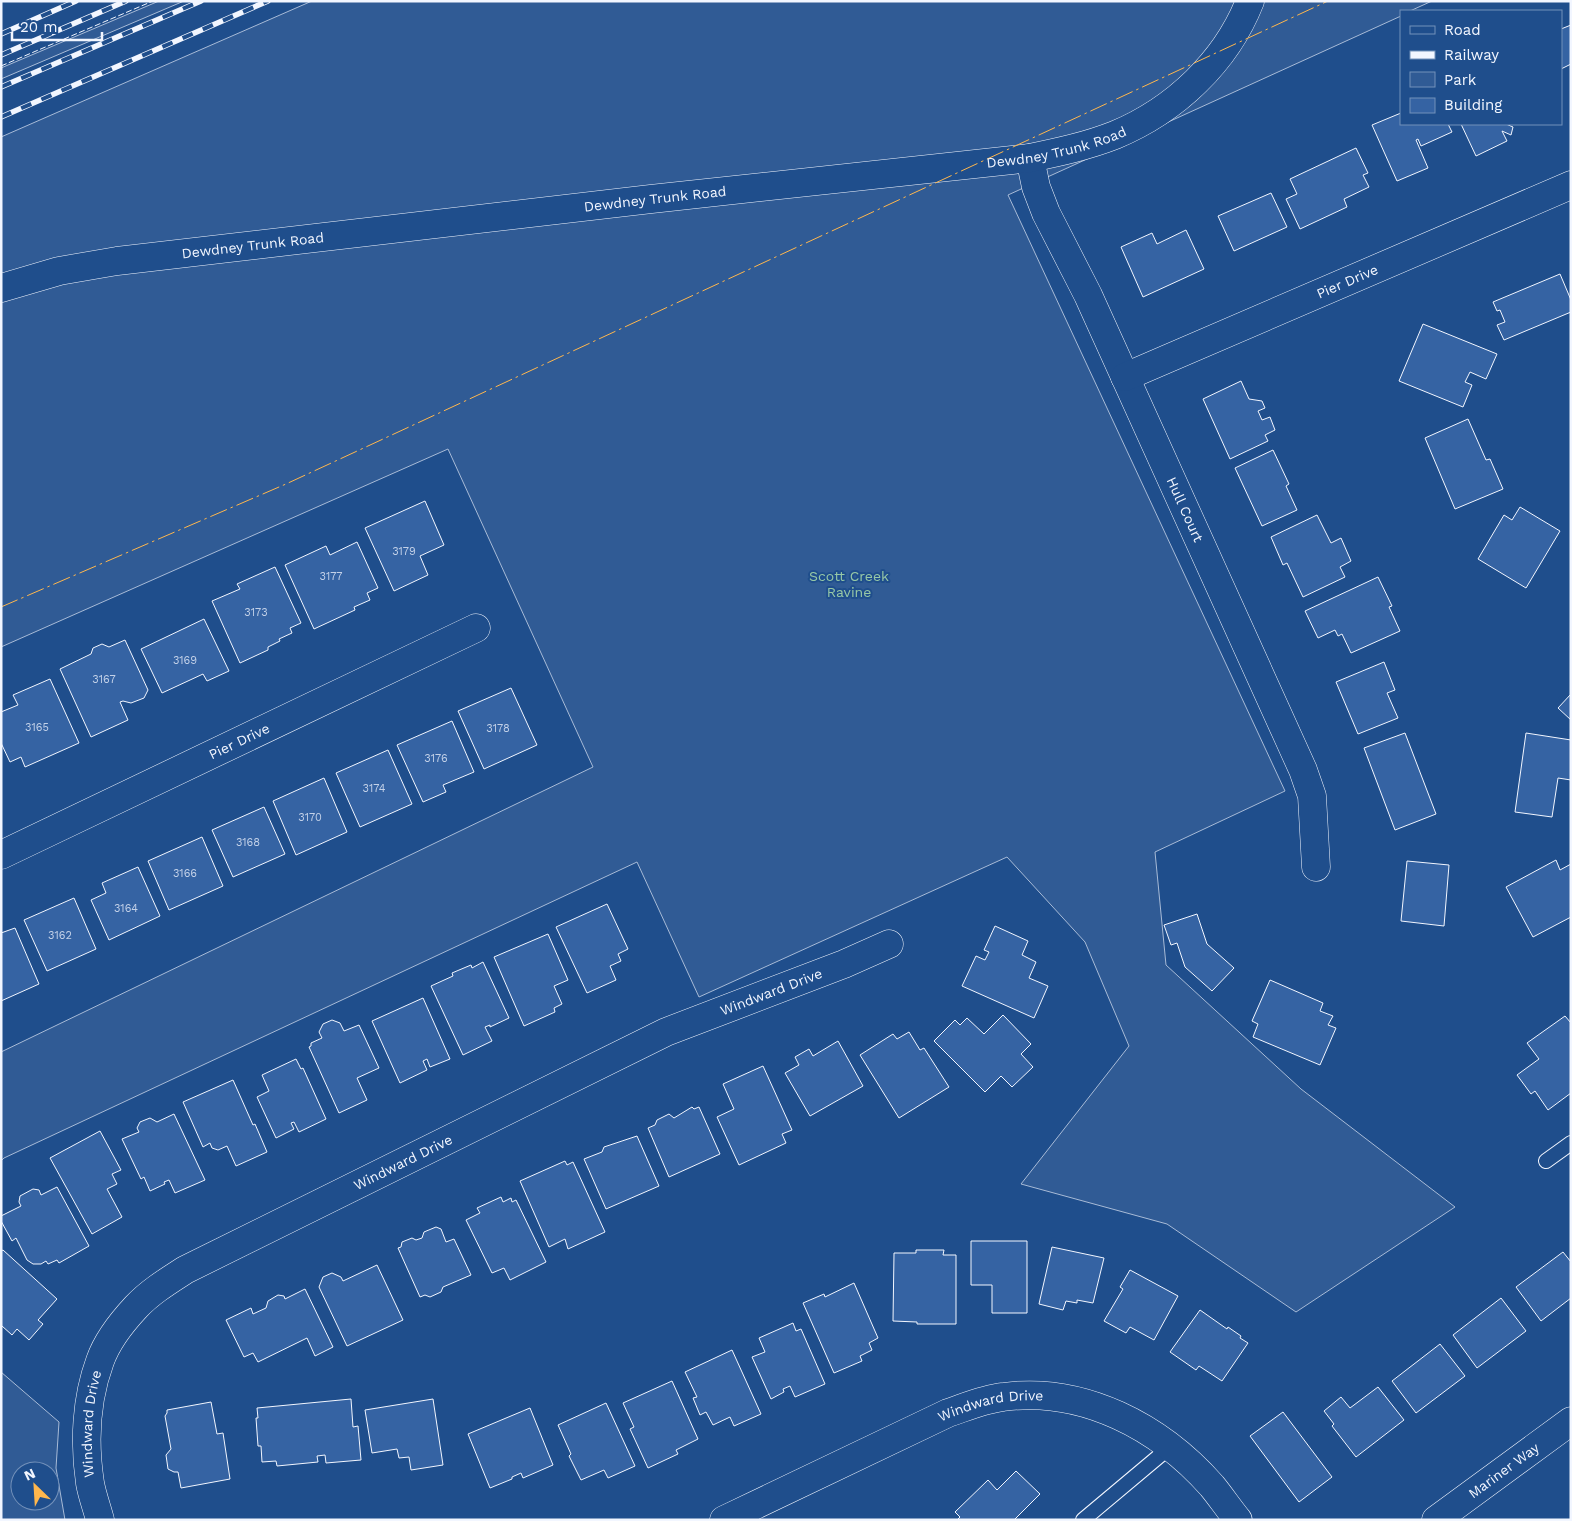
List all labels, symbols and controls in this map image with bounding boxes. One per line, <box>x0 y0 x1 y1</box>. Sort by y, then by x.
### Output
scale bar <box>12 10 102 42</box>
legend <box>1400 10 1562 125</box>
text: 20 m <box>20 18 58 36</box>
text: Road <box>1444 21 1481 39</box>
text: Railway <box>1444 46 1499 64</box>
text: Park <box>1444 71 1477 89</box>
text: Building <box>1444 96 1502 114</box>
street label: Dewdney Trunk Road <box>986 123 1129 171</box>
street label: Dewdney Trunk Road <box>583 183 727 215</box>
street label: Dewdney Trunk Road <box>181 229 325 261</box>
street label: Pier Drive <box>1314 261 1380 302</box>
street label: Hull Court <box>1163 474 1207 545</box>
house number: 3179 <box>392 545 416 558</box>
park label: Scott Creek Ravine <box>809 568 889 600</box>
house number: 3177 <box>319 570 343 583</box>
house number: 3173 <box>244 606 268 619</box>
house number: 3169 <box>173 654 197 667</box>
house number: 3167 <box>92 673 116 686</box>
street label: Pier Drive <box>206 720 272 762</box>
house number: 3165 <box>25 721 49 734</box>
house number: 3178 <box>486 722 510 735</box>
house number: 3176 <box>424 752 448 765</box>
house number: 3174 <box>363 782 386 795</box>
house number: 3170 <box>298 811 322 824</box>
house number: 3168 <box>236 836 260 849</box>
house number: 3166 <box>173 867 197 880</box>
house number: 3164 <box>114 902 138 915</box>
house number: 3162 <box>48 929 72 942</box>
street label: Windward Drive <box>718 965 824 1019</box>
street label: Windward Drive <box>351 1131 455 1193</box>
street label: Windward Drive <box>79 1368 104 1478</box>
street label: Windward Drive <box>935 1387 1044 1425</box>
street label: Mariner Way <box>1465 1439 1543 1501</box>
north arrow <box>10 1461 60 1511</box>
text: N <box>21 1465 38 1484</box>

